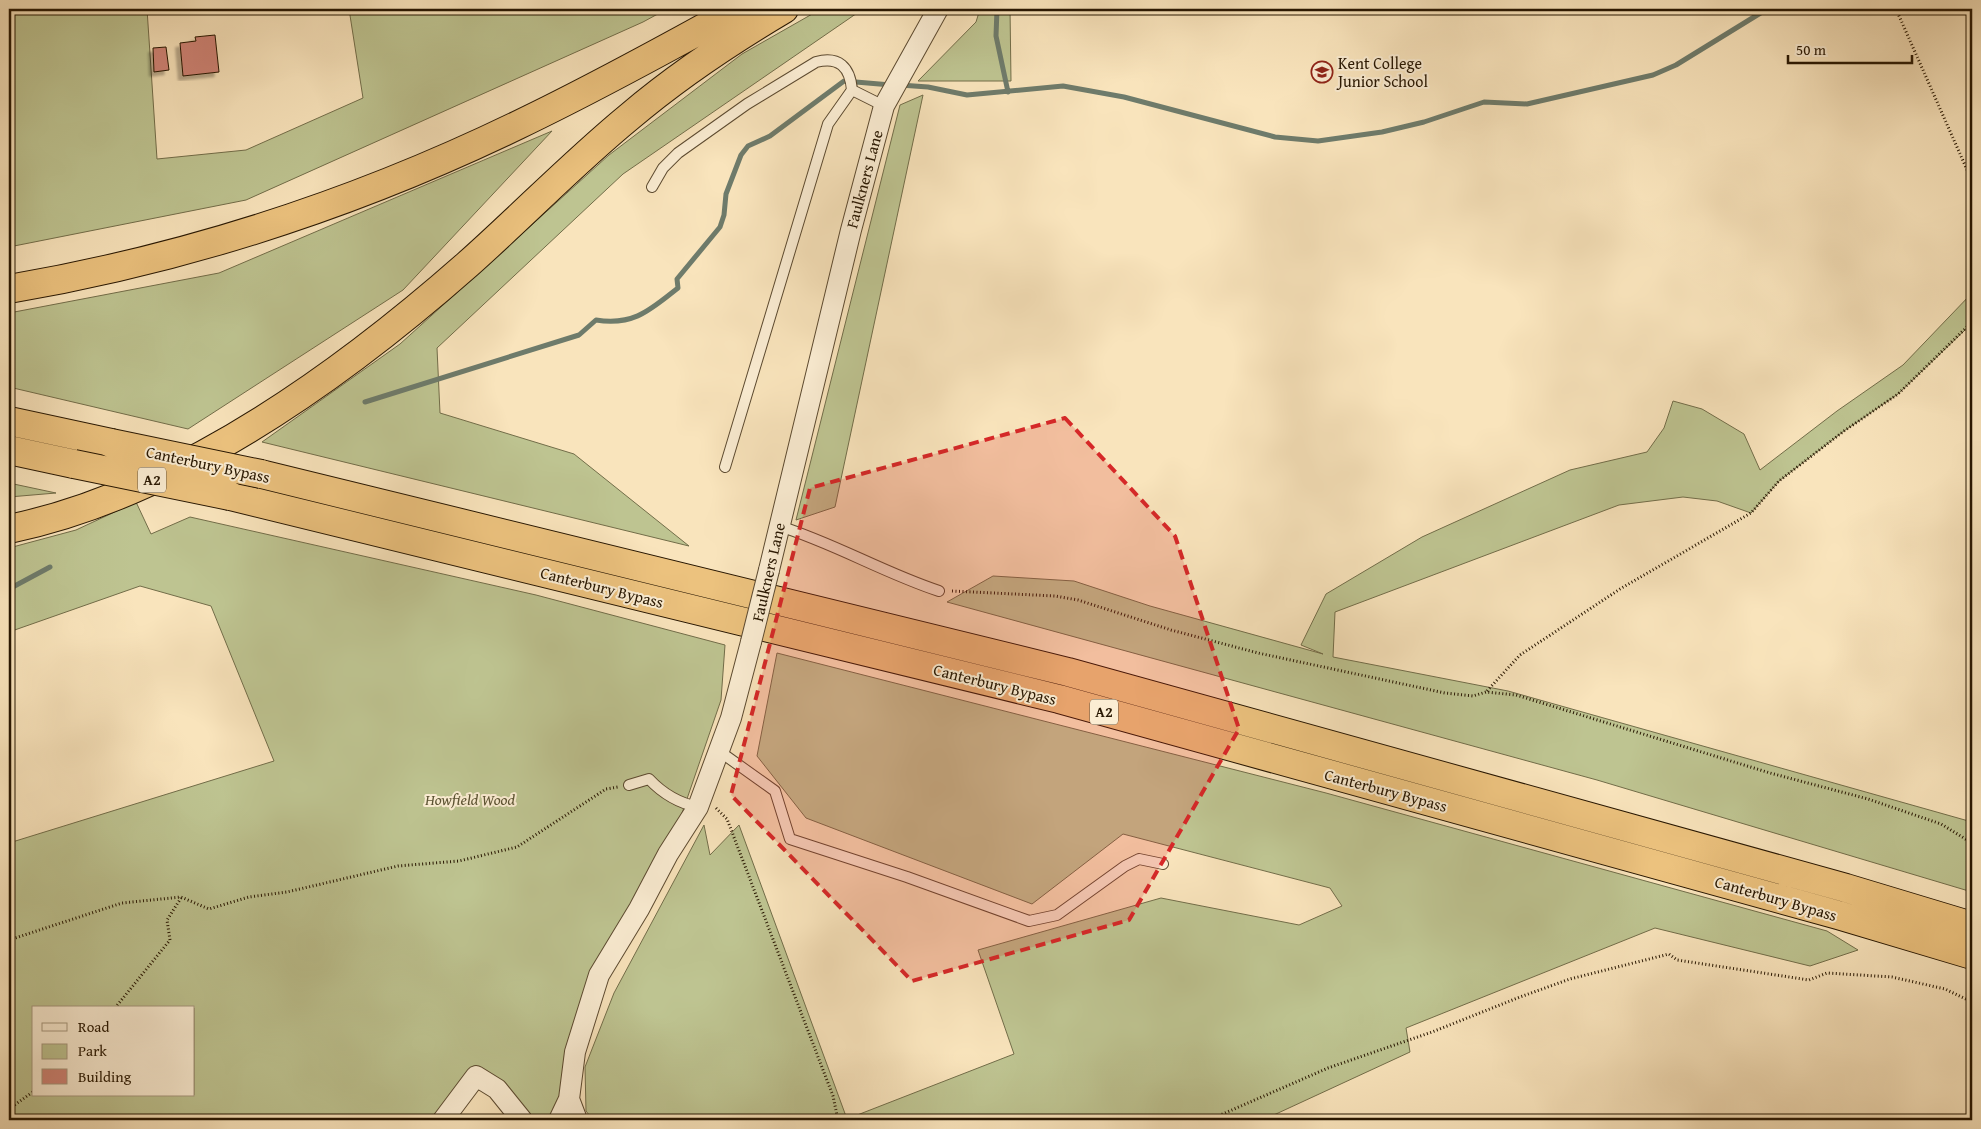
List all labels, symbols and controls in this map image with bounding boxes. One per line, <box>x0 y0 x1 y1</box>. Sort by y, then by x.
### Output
scale bar <box>1788 32 1912 64</box>
text: 50 m <box>1796 39 1827 60</box>
place label: Kent College Junior School <box>1336 51 1428 93</box>
school or university icon: Kent College Junior School <box>1310 60 1334 84</box>
street label: Faulkners Lane <box>839 127 889 231</box>
street label: Canterbury Bypass <box>144 439 272 489</box>
road number: A2 <box>138 468 166 492</box>
street label: Faulkners Lane <box>745 520 791 624</box>
street label: Canterbury Bypass <box>538 560 666 614</box>
street label: Canterbury Bypass <box>931 657 1059 711</box>
road number: A2 <box>1090 700 1118 724</box>
street label: Canterbury Bypass <box>1322 762 1450 818</box>
park label: Howfield Wood <box>424 787 515 811</box>
street label: Canterbury Bypass <box>1712 869 1840 927</box>
legend <box>32 1006 195 1096</box>
text: Road <box>78 1016 109 1037</box>
text: Park <box>78 1040 107 1061</box>
text: Building <box>78 1066 132 1087</box>

